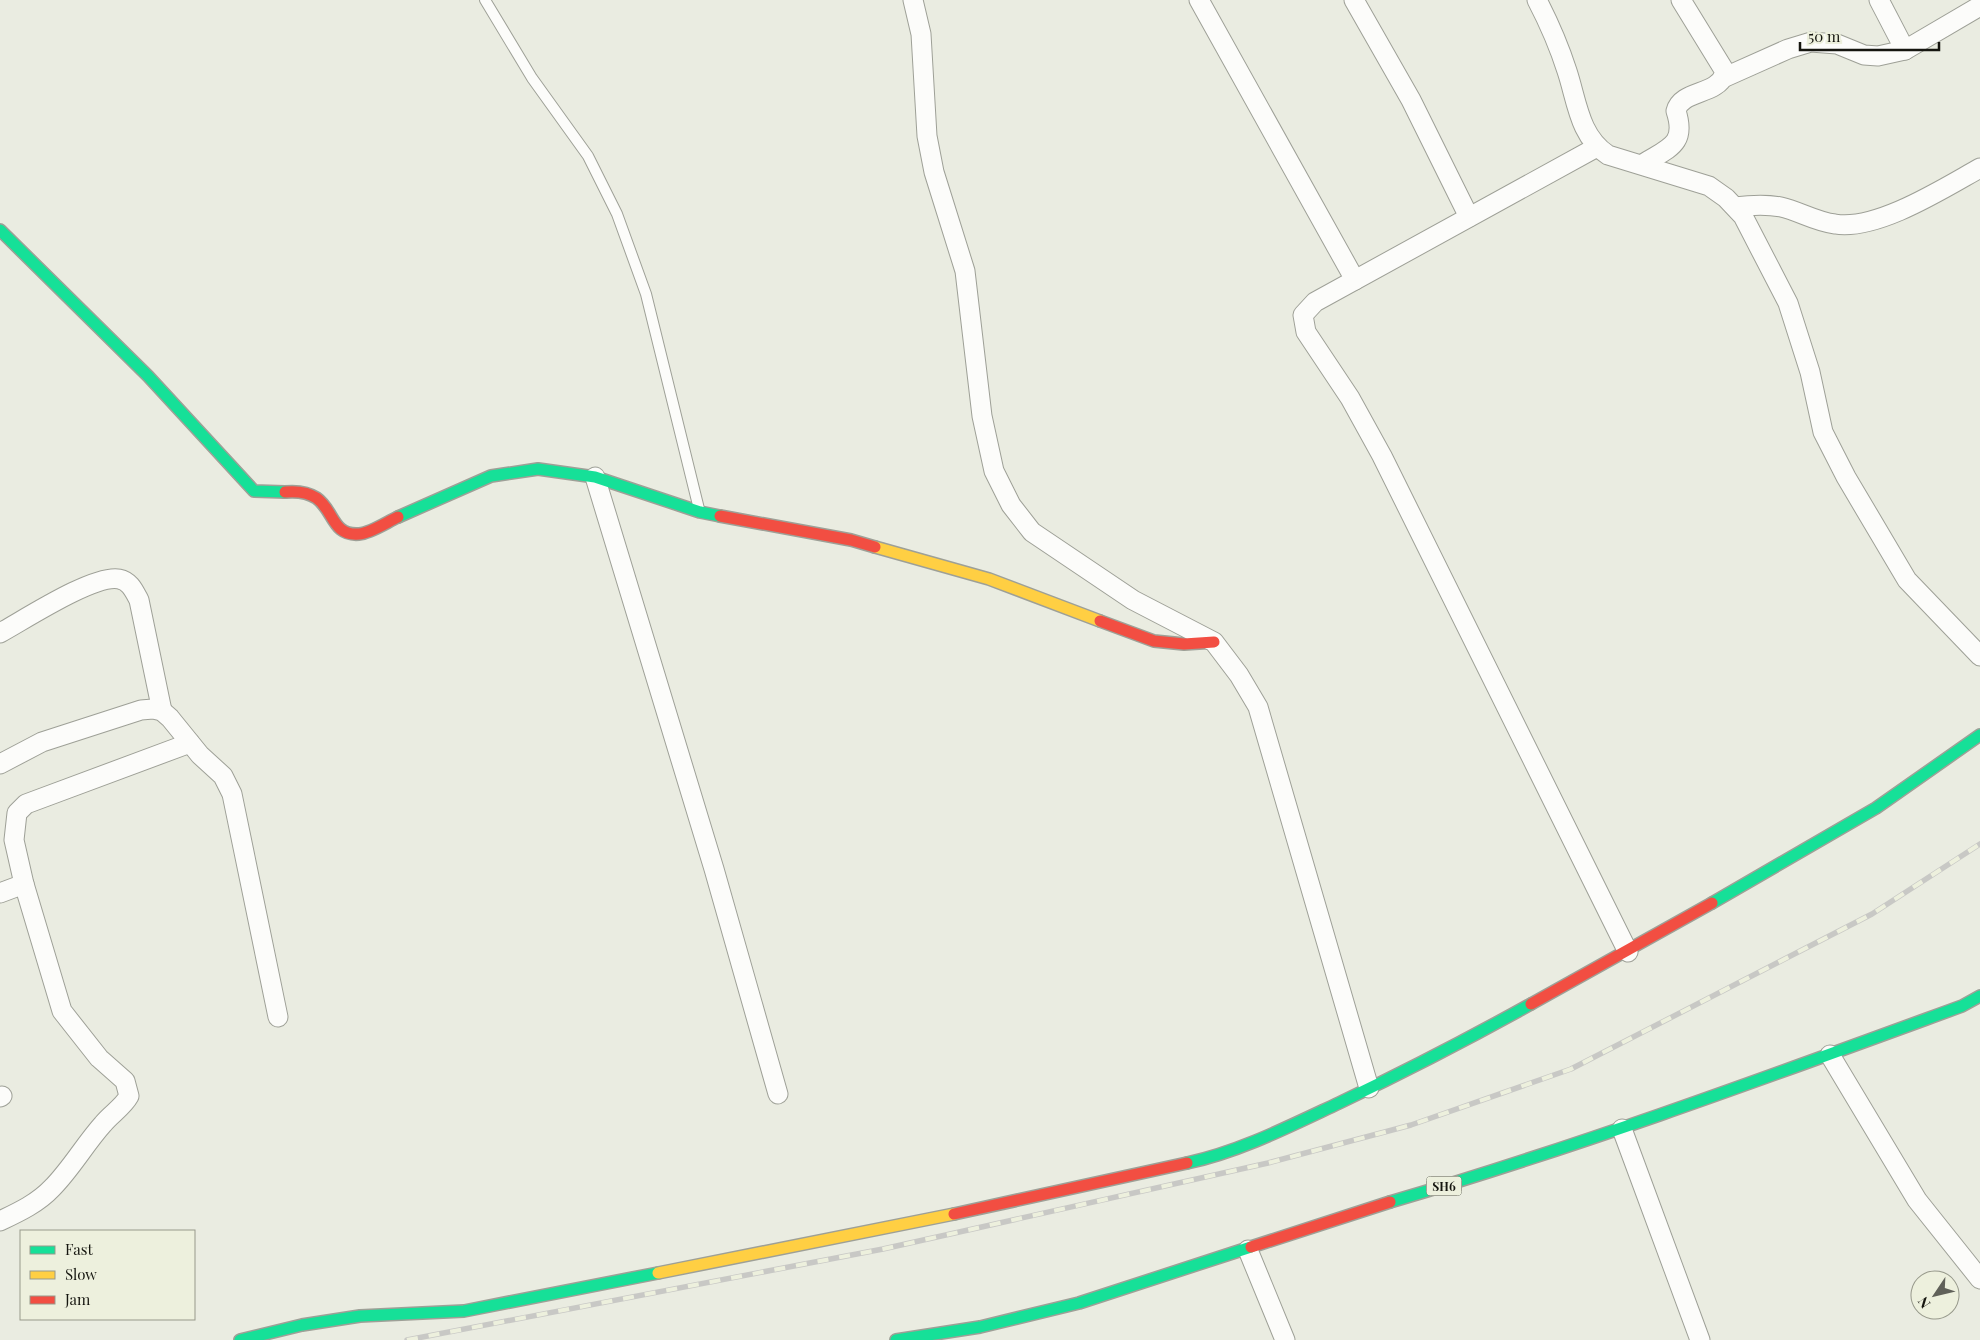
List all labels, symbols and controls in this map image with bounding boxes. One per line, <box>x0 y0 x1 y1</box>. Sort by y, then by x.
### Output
scale bar <box>1800 20 1939 52</box>
text: 50 m <box>1808 26 1841 46</box>
road number: SH6 <box>1426 1176 1462 1196</box>
legend <box>20 1230 195 1320</box>
text: Fast <box>65 1239 94 1259</box>
text: Slow <box>65 1264 97 1284</box>
north arrow <box>1910 1270 1960 1320</box>
text: Jam <box>64 1289 91 1309</box>
text: N <box>1913 1293 1935 1312</box>

